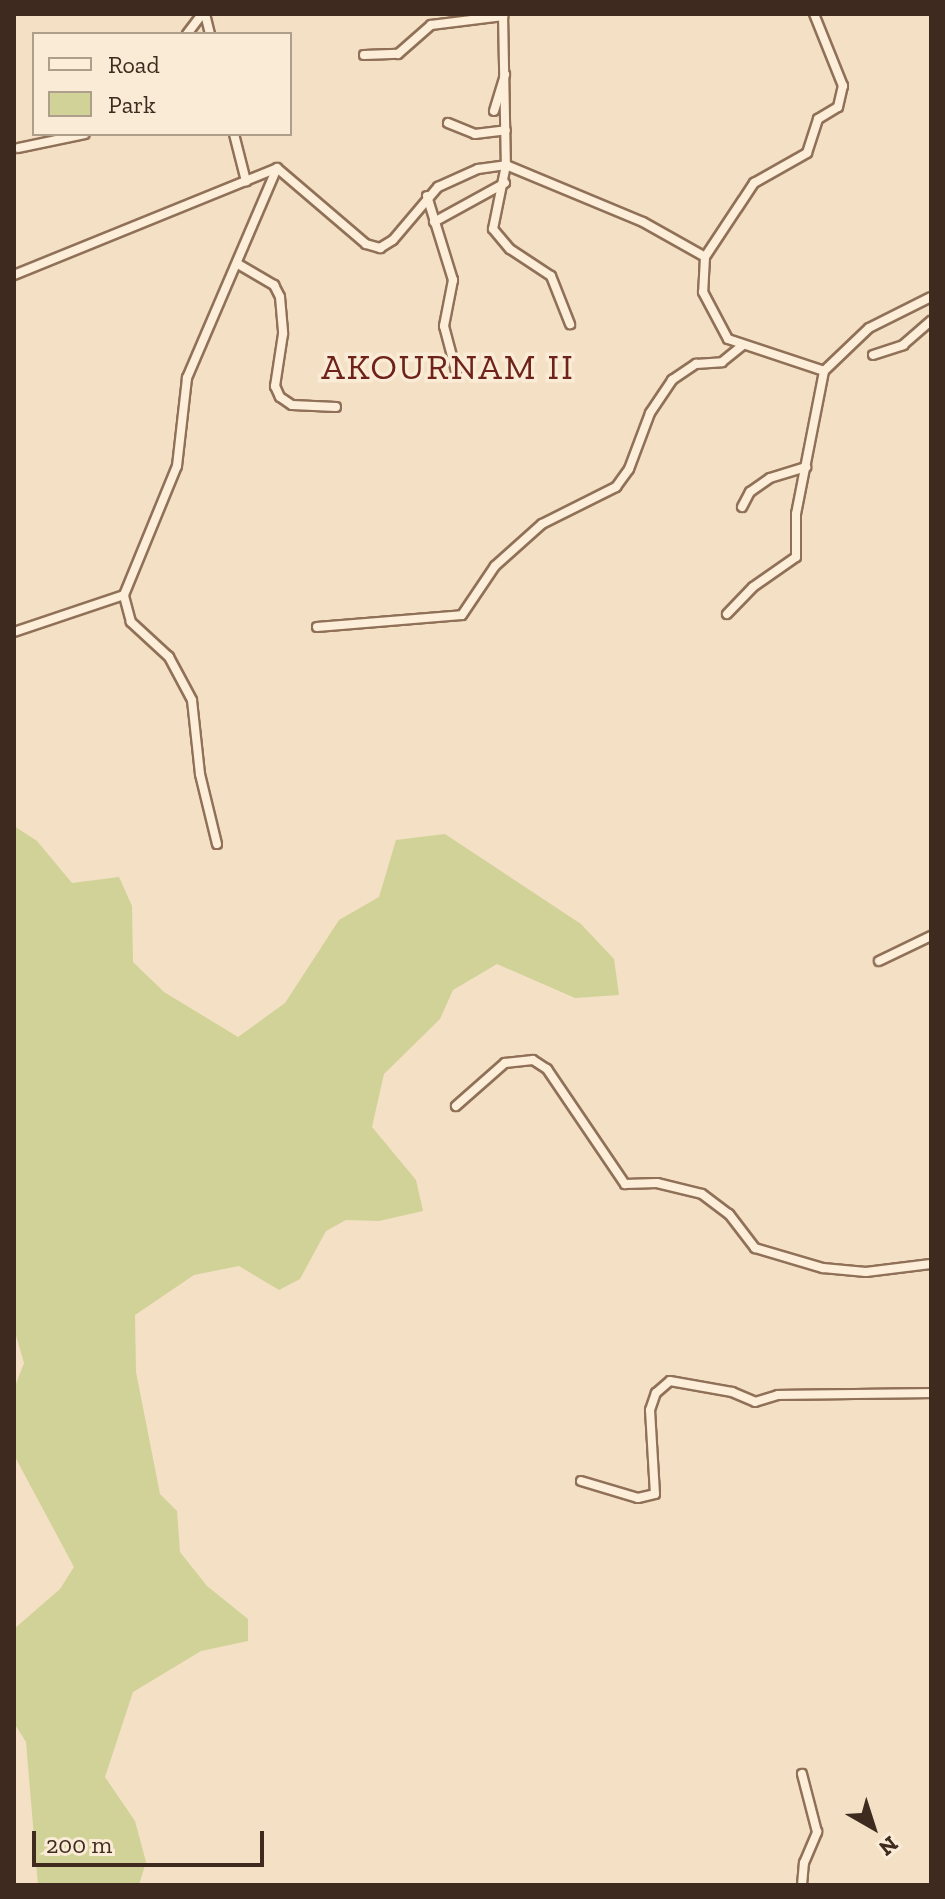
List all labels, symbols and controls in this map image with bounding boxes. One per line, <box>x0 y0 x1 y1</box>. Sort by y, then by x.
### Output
legend <box>32 32 292 136</box>
text: Road <box>108 50 160 79</box>
text: Park <box>108 90 156 119</box>
district label: AKOURNAM II <box>321 345 575 389</box>
north arrow <box>833 1787 913 1867</box>
scale bar <box>36 1815 268 1865</box>
text: 200 m <box>46 1830 112 1859</box>
text: N <box>873 1830 903 1862</box>

